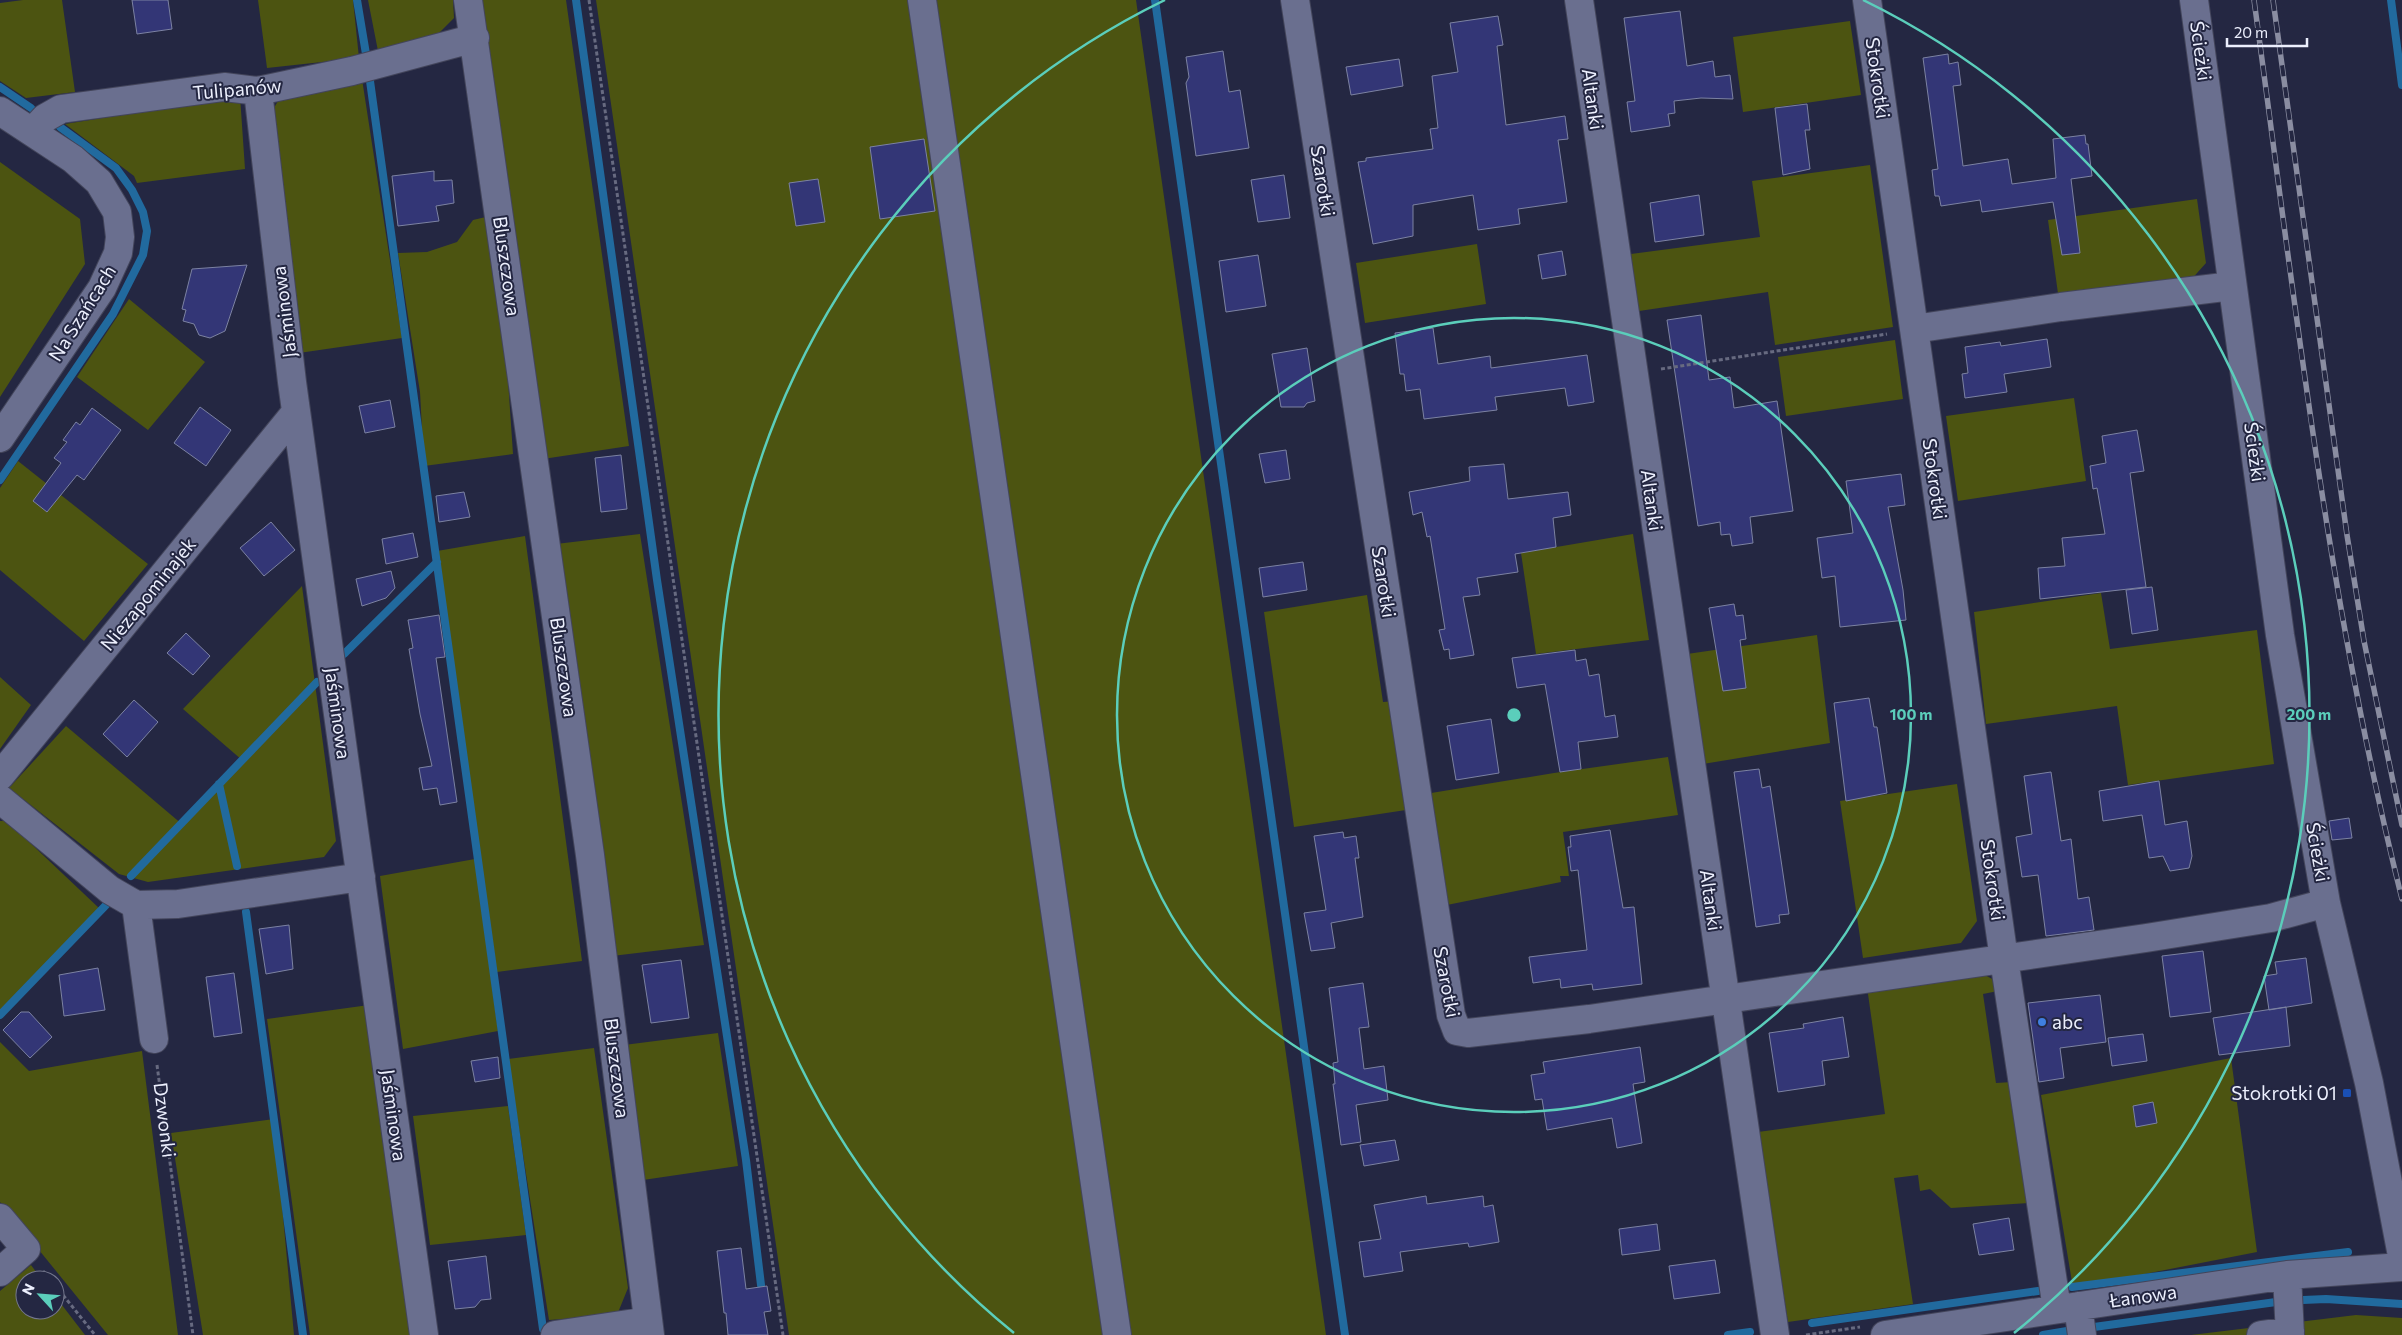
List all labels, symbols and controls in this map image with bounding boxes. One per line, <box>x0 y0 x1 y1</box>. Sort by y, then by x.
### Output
scale bar <box>2227 15 2307 47</box>
street label: Ścieżki <box>2186 19 2218 82</box>
text: 20 m <box>2234 23 2268 41</box>
street label: Stokrotki <box>1861 36 1896 120</box>
street label: Altanki <box>1578 67 1609 131</box>
street label: Tulipanów <box>192 73 282 104</box>
street label: Szarotki <box>1307 144 1340 218</box>
street label: Bluszczowa <box>489 215 526 317</box>
street label: Na Szańcach <box>43 260 120 365</box>
street label: Jaśminowa <box>266 265 301 359</box>
street label: Ścieżki <box>2240 420 2272 483</box>
street label: Stokrotki <box>1918 437 1953 521</box>
street label: Altanki <box>1637 468 1668 532</box>
street label: Niezapominajek <box>95 533 200 655</box>
street label: Szarotki <box>1368 545 1401 619</box>
street label: Bluszczowa <box>546 616 583 718</box>
street label: Jaśminowa <box>321 666 356 760</box>
text: 100 m <box>1890 705 1932 723</box>
text: 200 m <box>2287 705 2331 723</box>
centre of rings <box>1505 706 1523 724</box>
street label: Ścieżki <box>2302 820 2336 883</box>
street label: Stokrotki <box>1976 838 2011 922</box>
street label: Altanki <box>1696 868 1727 932</box>
street label: Szarotki <box>1429 944 1466 1019</box>
place label: abc <box>2052 1010 2083 1033</box>
marker: abc <box>2036 1016 2048 1028</box>
street label: Bluszczowa <box>600 1017 635 1119</box>
street label: Jaśminowa <box>377 1068 412 1162</box>
street label: Dzwonki <box>149 1081 182 1159</box>
place label: Stokrotki 01 <box>2231 1081 2337 1104</box>
marker: Stokrotki 01 <box>2341 1087 2353 1099</box>
north arrow <box>15 1270 65 1320</box>
street label: Łanowa <box>2107 1279 2178 1312</box>
text: N <box>18 1281 38 1298</box>

